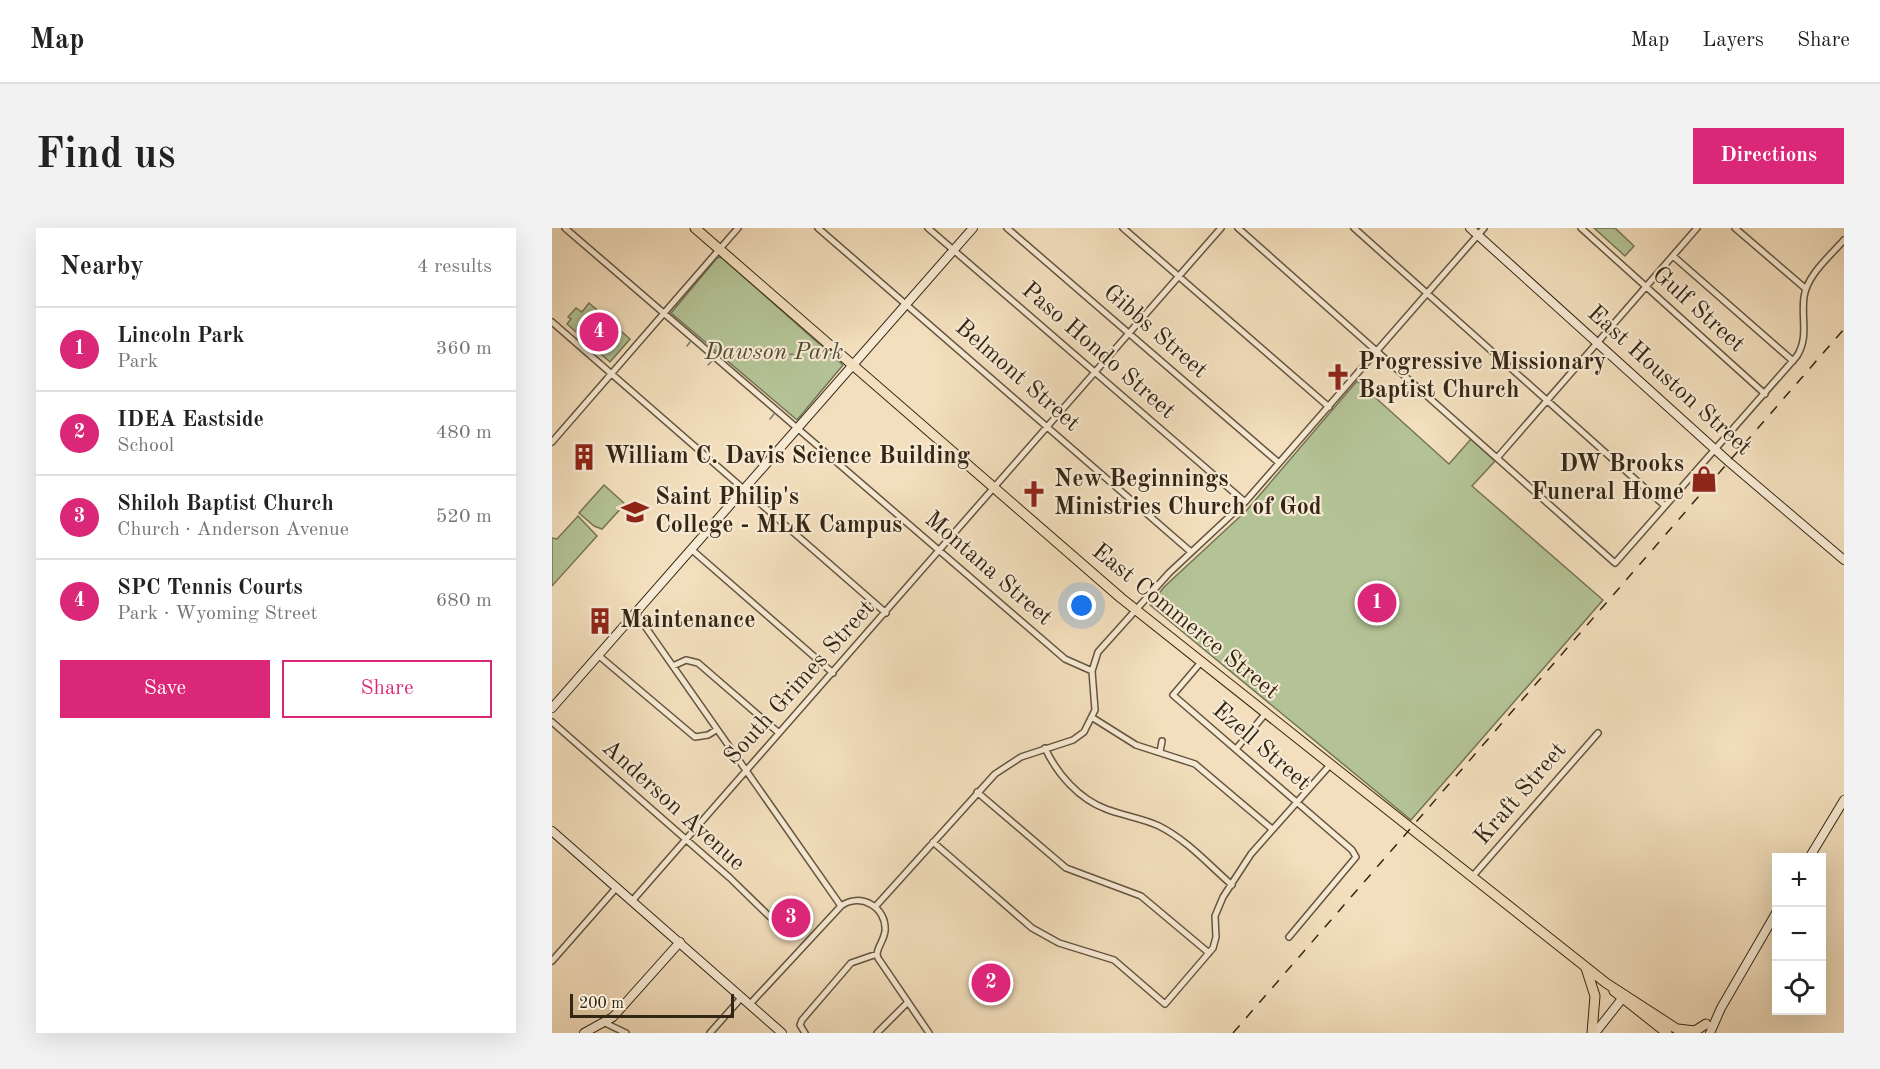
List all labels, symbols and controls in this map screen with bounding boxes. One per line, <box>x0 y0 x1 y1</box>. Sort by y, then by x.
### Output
text: Map <box>30 27 84 55</box>
text: Map <box>1630 30 1669 51</box>
text: Layers <box>1702 30 1764 51</box>
text: Share <box>1797 30 1850 51</box>
button: Directions <box>1693 128 1844 184</box>
text: Find us <box>36 135 175 177</box>
text: Nearby <box>60 254 144 280</box>
text: 4 results <box>417 257 492 277</box>
street label: Gulf Street <box>1647 263 1749 357</box>
street label: Paso Hondo Street <box>1017 278 1179 424</box>
street label: Gibbs Street <box>1098 281 1212 383</box>
street label: East Houston Street <box>1582 301 1756 461</box>
pin: 4 <box>580 310 618 354</box>
street label: Belmont Street <box>950 316 1084 436</box>
text: Lincoln Park <box>117 325 245 347</box>
text: 1 <box>74 339 85 359</box>
text: 360 m <box>436 339 492 359</box>
park label: Dawson Park <box>703 341 844 365</box>
place label: Progressive Missionary Baptist Church <box>1358 351 1606 403</box>
text: Park <box>117 352 158 372</box>
church icon: Progressive Missionary Baptist Church <box>1323 362 1353 392</box>
text: IDEA Eastside <box>117 409 264 431</box>
text: 2 <box>74 423 85 443</box>
text: 480 m <box>436 423 492 443</box>
text: School <box>117 436 174 456</box>
building icon: William C. Davis Science Building <box>569 442 599 472</box>
place label: William C. Davis Science Building <box>604 445 971 469</box>
place label: DW Brooks Funeral Home <box>1531 453 1684 505</box>
shop icon: DW Brooks Funeral Home <box>1689 464 1719 494</box>
place label: New Beginnings Ministries Church of God <box>1054 468 1322 520</box>
church icon: New Beginnings Ministries Church of God <box>1019 479 1049 509</box>
place label: Saint Philip's College - MLK Campus <box>655 486 902 538</box>
text: Shiloh Baptist Church <box>117 493 334 515</box>
school or university icon: Saint Philip's College - MLK Campus <box>620 497 650 527</box>
text: 3 <box>74 507 85 527</box>
text: 520 m <box>436 507 492 527</box>
street label: Montana Street <box>920 507 1056 631</box>
text: Church · Anderson Avenue <box>117 520 349 540</box>
street label: East Commerce Street <box>1087 539 1283 705</box>
text: SPC Tennis Courts <box>117 577 303 599</box>
pin: 1 <box>1358 580 1396 626</box>
text: 4 <box>74 591 85 611</box>
text: 680 m <box>436 591 492 611</box>
your location <box>1067 591 1096 620</box>
street label: South Grimes Street <box>720 596 880 770</box>
text: Park · Wyoming Street <box>117 604 317 624</box>
building icon: Maintenance <box>585 606 615 636</box>
place label: Maintenance <box>620 609 756 633</box>
button: Save <box>60 660 270 718</box>
button: Share <box>282 660 492 718</box>
street label: Ezell Street <box>1207 698 1315 796</box>
street label: Anderson Avenue <box>597 736 749 876</box>
street label: Kraft Street <box>1470 738 1572 850</box>
map controls <box>1772 853 1826 1015</box>
button: + <box>1772 853 1826 907</box>
pin: 3 <box>772 896 810 940</box>
button: − <box>1772 907 1826 961</box>
pin: 2 <box>972 960 1010 1005</box>
button: locate <box>1772 961 1826 1015</box>
scale bar <box>570 991 734 1018</box>
text: 200 m <box>579 996 624 1012</box>

